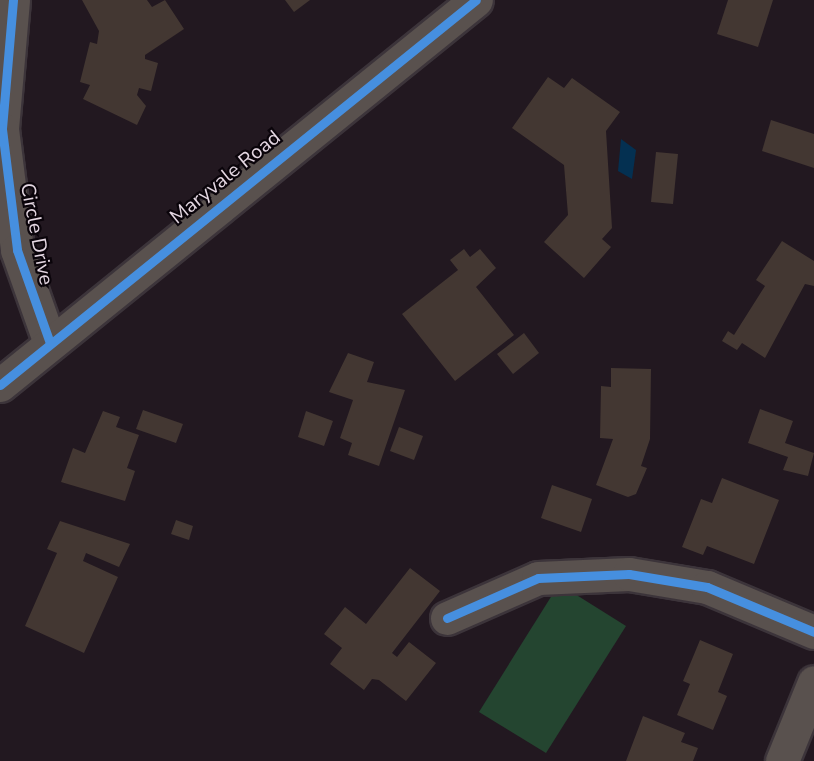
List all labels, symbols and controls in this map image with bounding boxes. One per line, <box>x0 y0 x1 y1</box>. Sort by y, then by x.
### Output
street label: Maryvale Road <box>165 125 285 229</box>
street label: Circle Drive <box>15 181 59 287</box>

